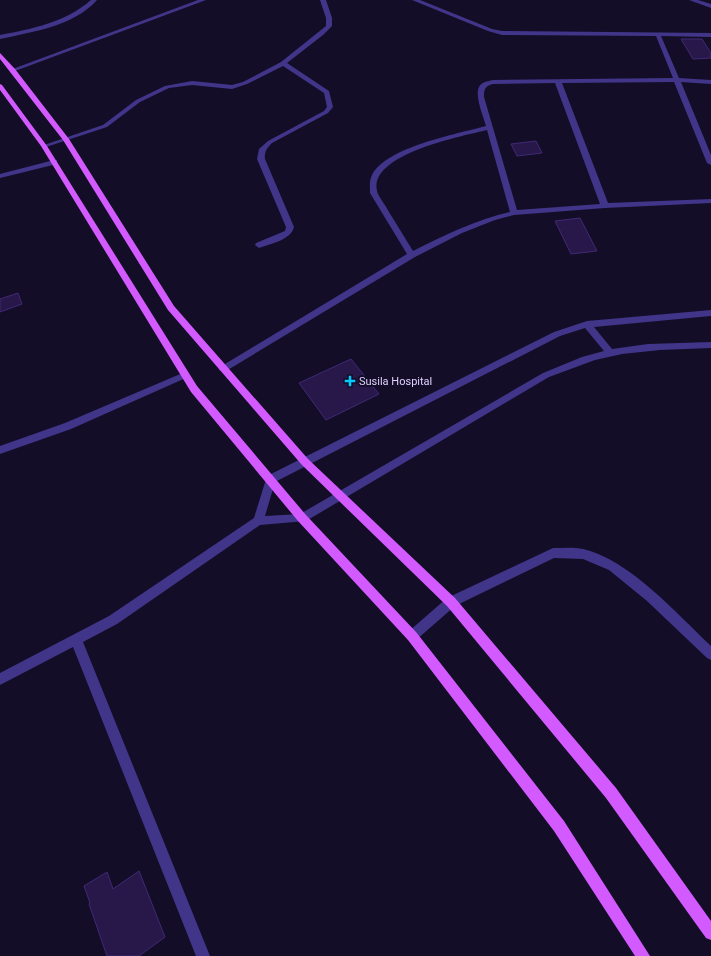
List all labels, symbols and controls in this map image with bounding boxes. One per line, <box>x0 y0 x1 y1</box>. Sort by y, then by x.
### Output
marker: Susila Hospital <box>344 375 356 387</box>
place label: Susila Hospital <box>359 375 432 388</box>

